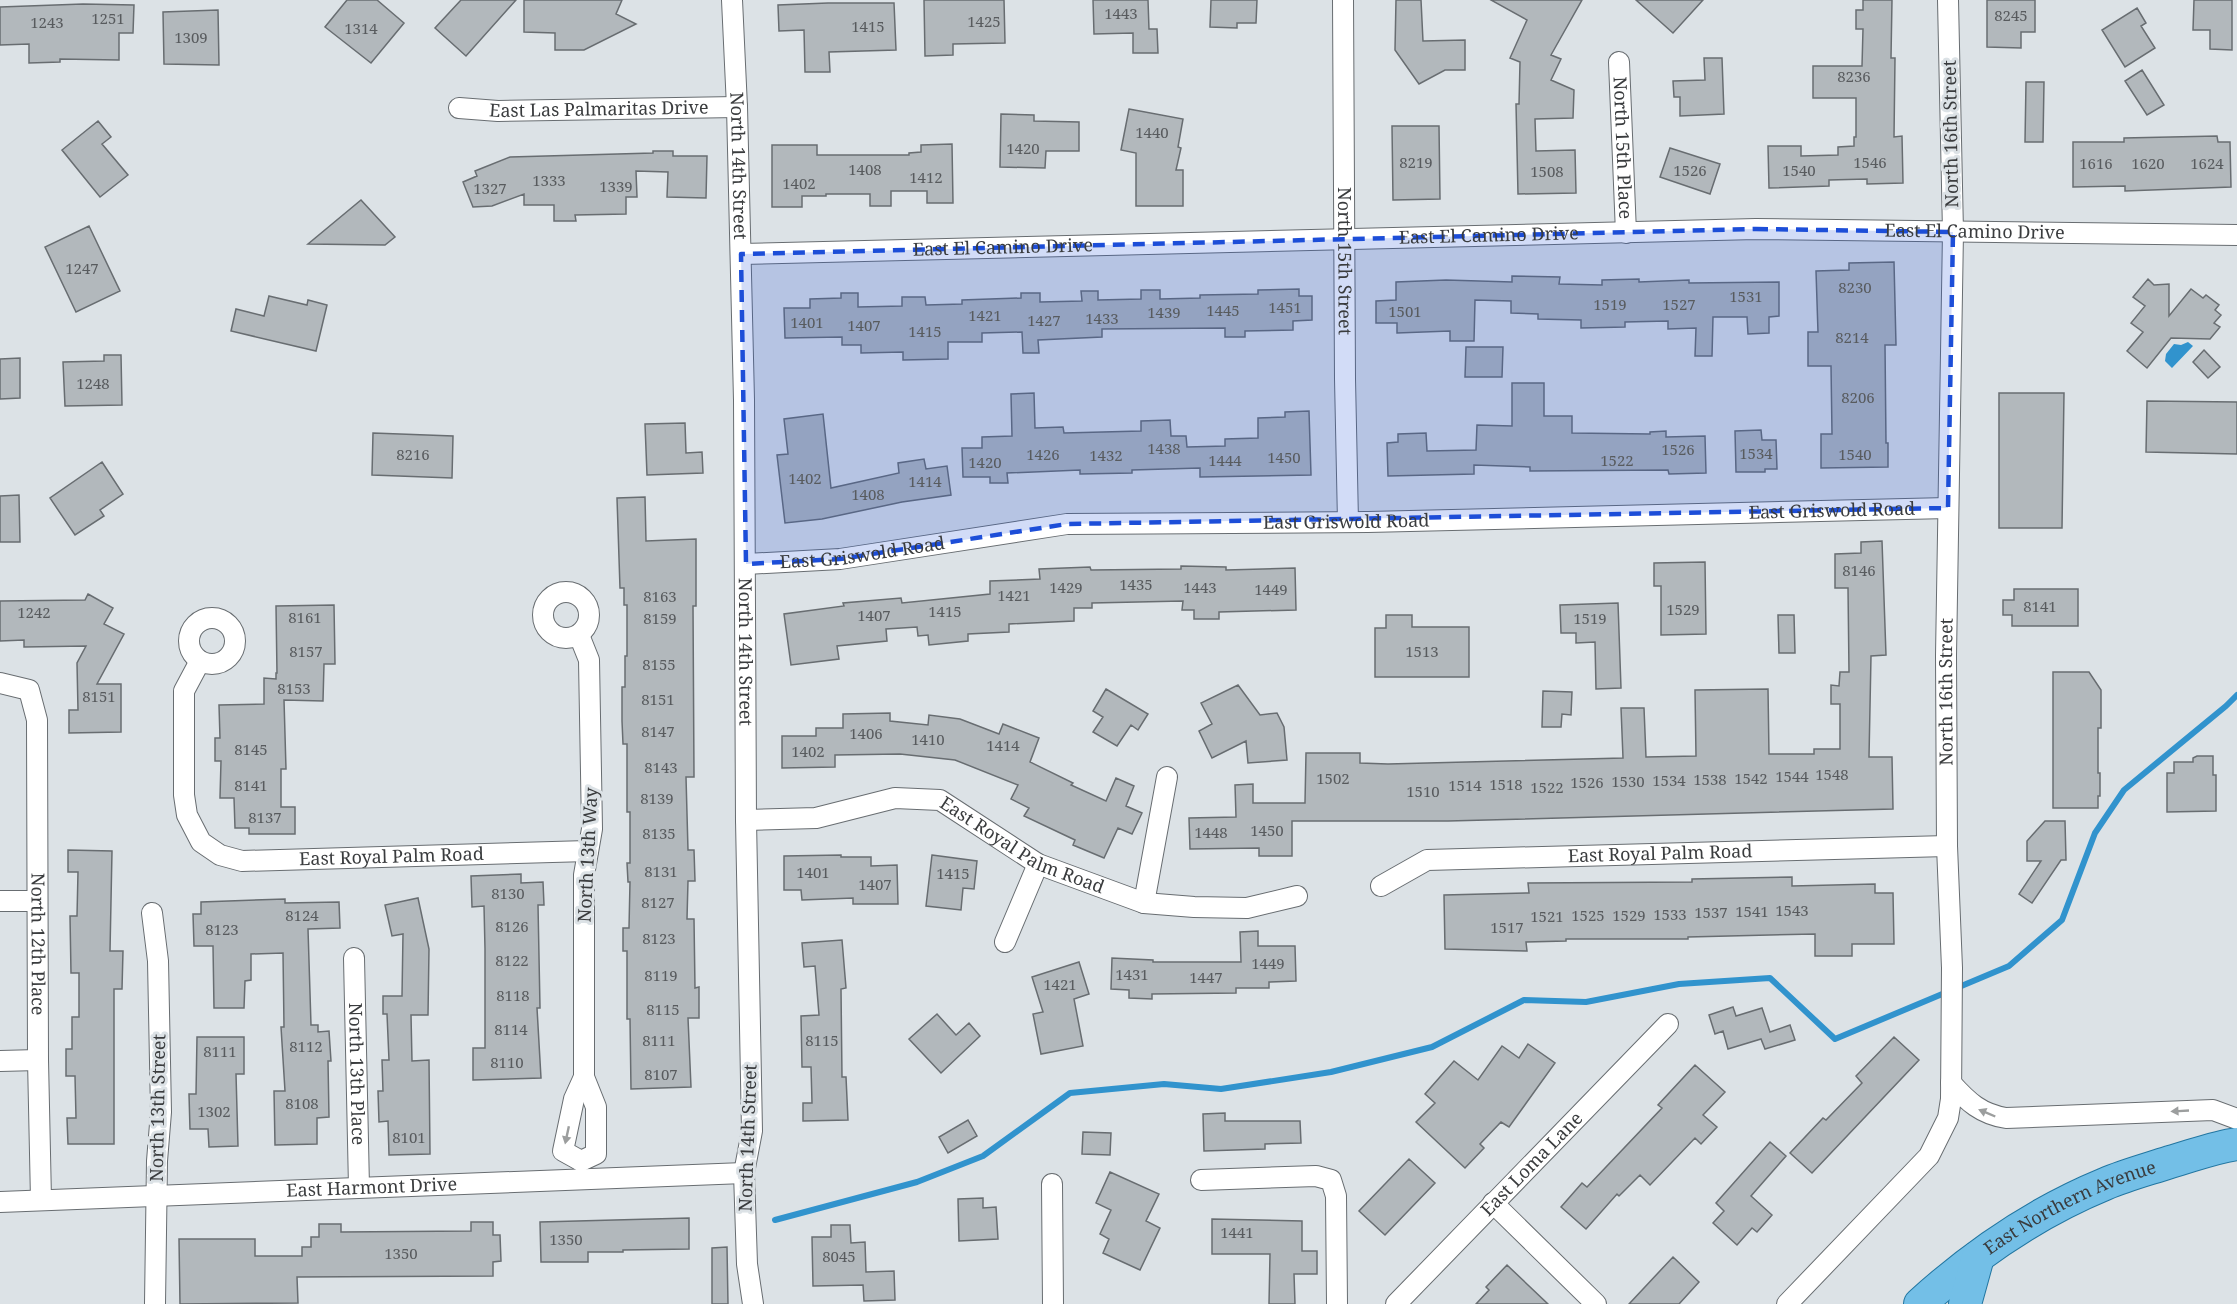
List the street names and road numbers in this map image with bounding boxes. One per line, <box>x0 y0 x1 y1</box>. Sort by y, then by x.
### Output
street label: North 16th Street <box>1937 60 1963 208</box>
street label: North 15th Place <box>1609 76 1638 220</box>
street label: North 14th Street <box>725 91 753 240</box>
street label: East Las Palmaritas Drive <box>488 94 709 122</box>
street label: North 15th Street <box>1333 187 1358 335</box>
street label: East El Camino Drive <box>1884 218 2065 244</box>
street label: East El Camino Drive <box>1398 220 1579 249</box>
street label: East El Camino Drive <box>913 232 1093 261</box>
street label: East Griswold Road <box>1749 496 1915 524</box>
street label: East Griswold Road <box>1263 508 1430 534</box>
street label: East Griswold Road <box>779 530 947 573</box>
street label: North 14th Street <box>734 578 759 726</box>
street label: North 16th Street <box>1933 618 1958 766</box>
street label: North 13th Way <box>571 786 603 923</box>
street label: East Royal Palm Road <box>936 790 1108 898</box>
street label: East Royal Palm Road <box>1567 838 1753 867</box>
street label: East Royal Palm Road <box>299 841 484 870</box>
street label: North 12th Place <box>26 873 51 1016</box>
street label: North 13th Place <box>344 1002 371 1146</box>
street label: North 13th Street <box>144 1034 170 1182</box>
street label: North 14th Street <box>732 1064 762 1212</box>
street label: East Loma Lane <box>1475 1106 1587 1221</box>
street label: East Northern Avenue <box>1979 1154 2159 1260</box>
street label: East Harmont Drive <box>286 1171 458 1202</box>

